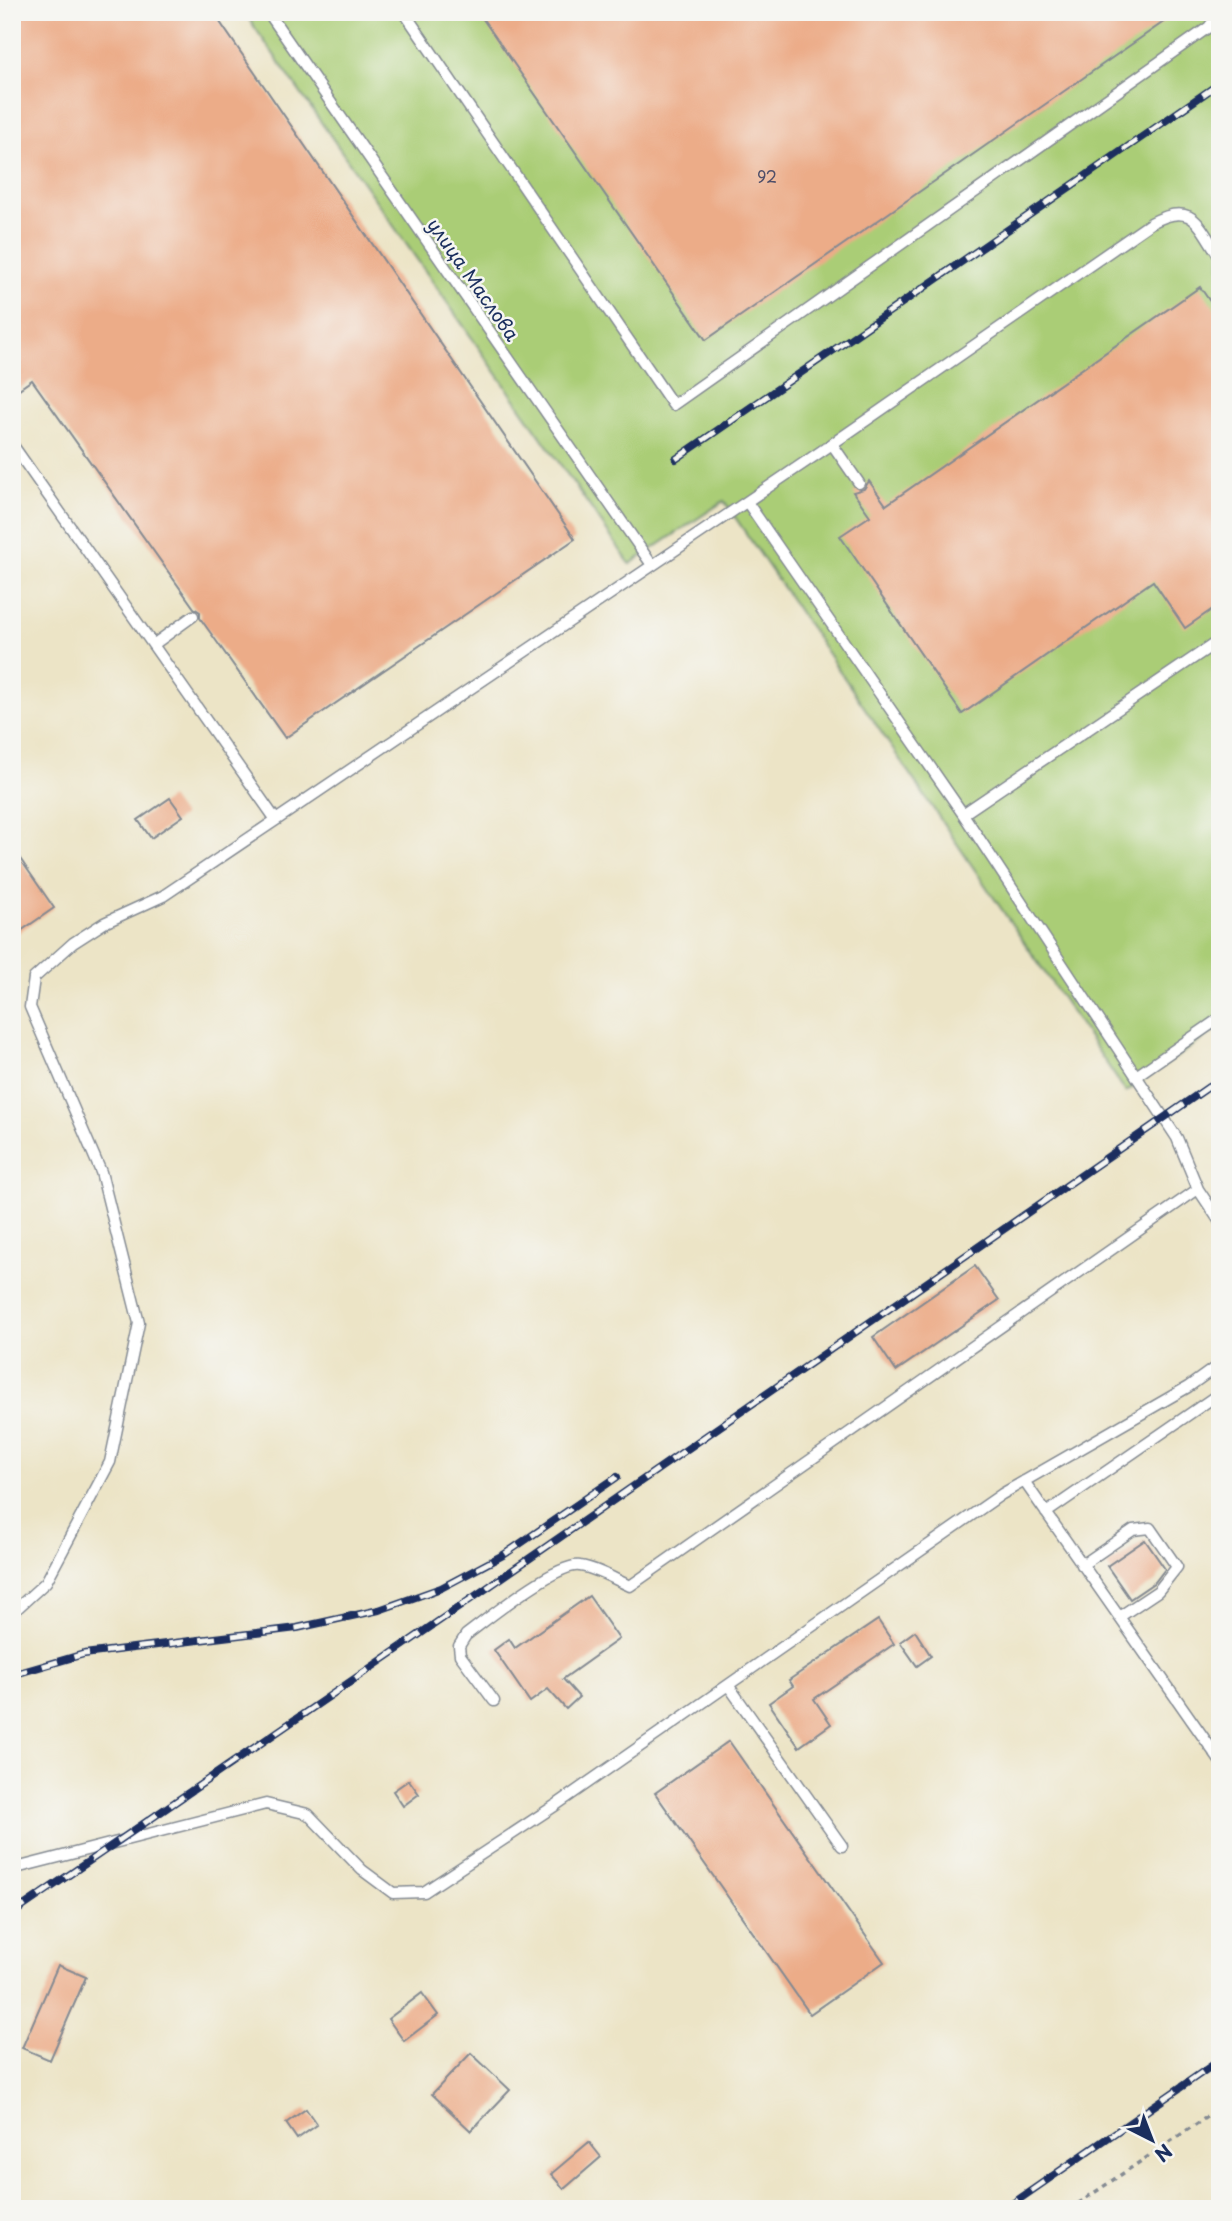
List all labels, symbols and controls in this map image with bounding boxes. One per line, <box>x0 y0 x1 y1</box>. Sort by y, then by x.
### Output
house number: 92 <box>757 164 777 188</box>
street label: улица Маслова <box>421 212 527 346</box>
north arrow <box>1116 2106 1186 2176</box>
text: N <box>1149 2138 1179 2169</box>

